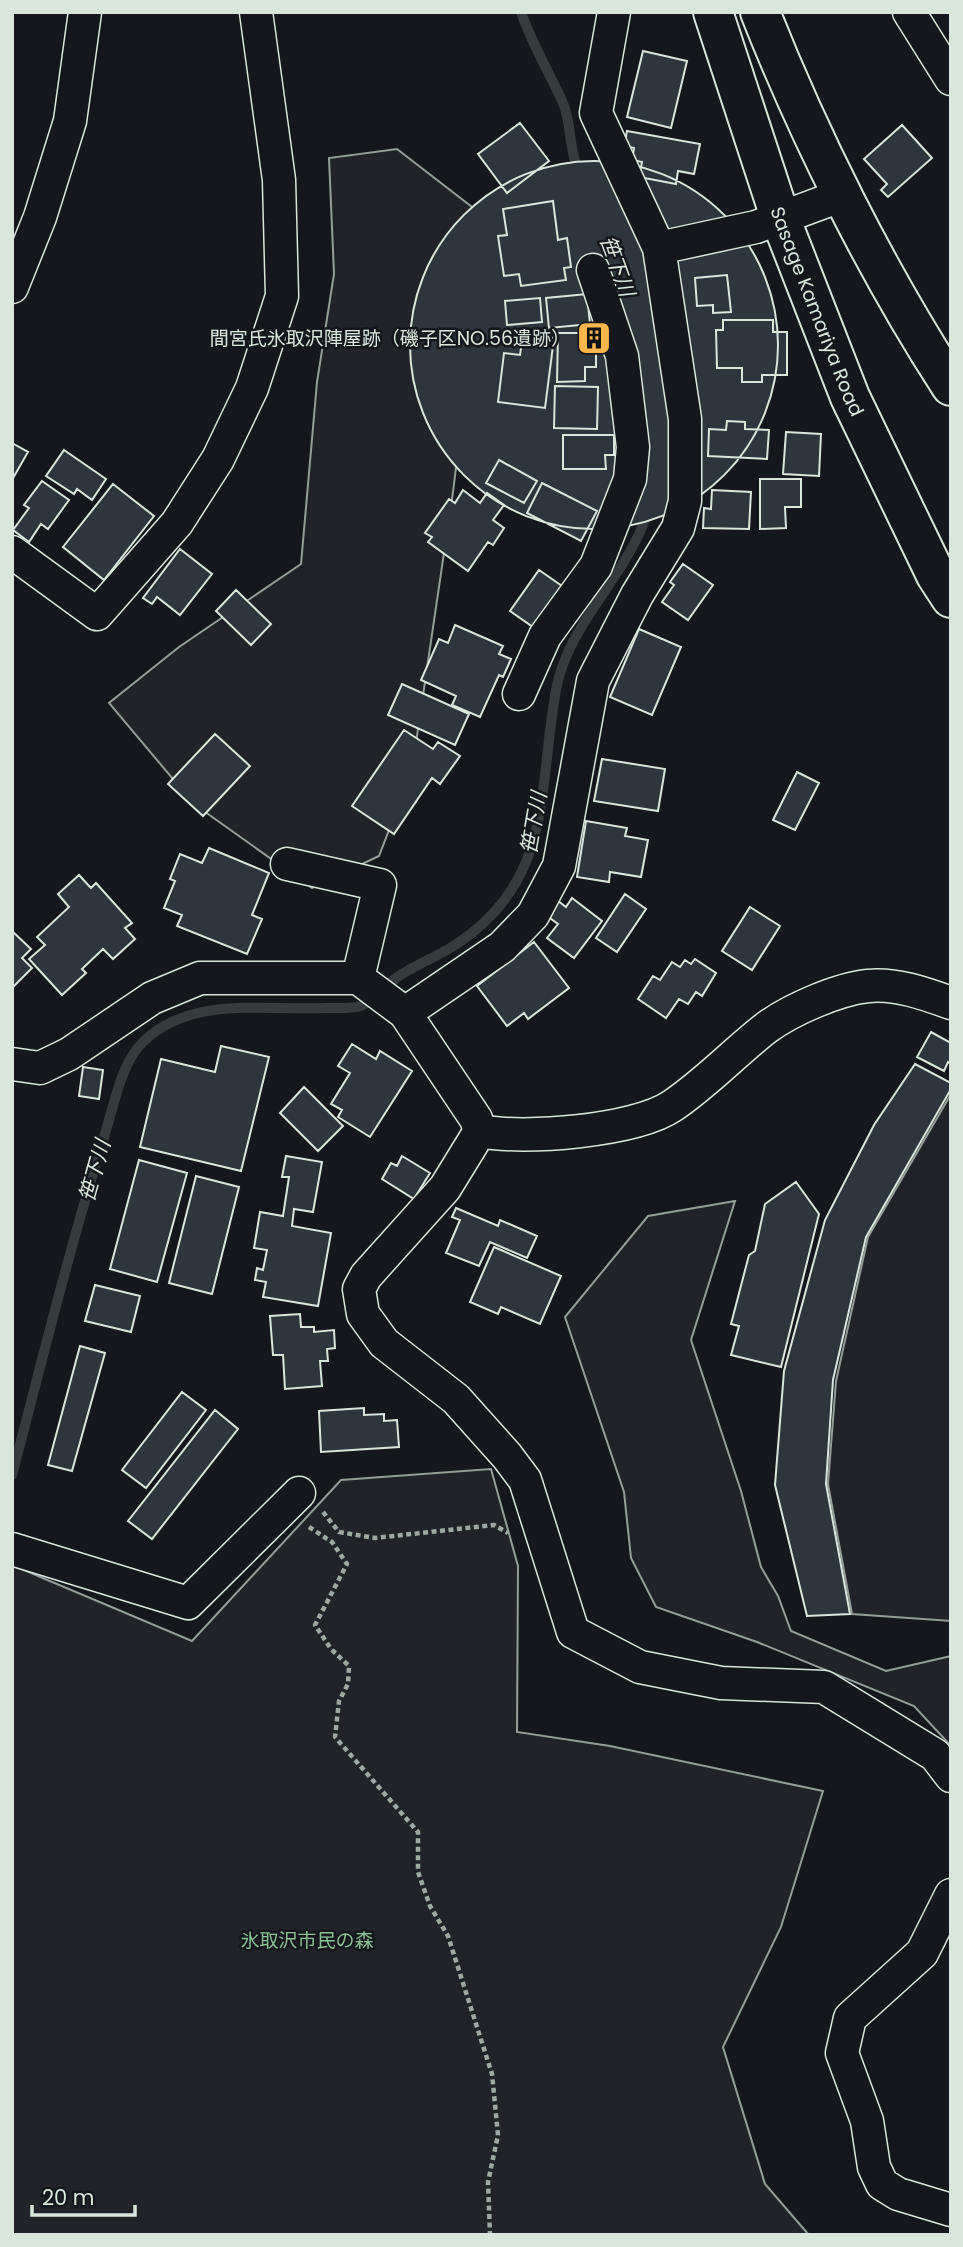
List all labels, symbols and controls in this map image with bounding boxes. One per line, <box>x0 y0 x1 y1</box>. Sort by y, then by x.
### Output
street label: Sasage Kamariya Road <box>764 203 870 421</box>
water label: 笹下川 <box>593 231 643 302</box>
building icon: 間宮氏氷取沢陣屋跡（磯子区NO.56遺跡） <box>575 319 613 357</box>
place label: 間宮氏氷取沢陣屋跡（磯子区NO.56遺跡） <box>210 325 570 352</box>
water label: 笹下川 <box>514 787 554 856</box>
water label: 笹下川 <box>72 1135 118 1205</box>
park label: 氷取沢市民の森 <box>240 1927 374 1954</box>
scale bar <box>32 2174 135 2218</box>
text: 20 m <box>42 2183 95 2212</box>

